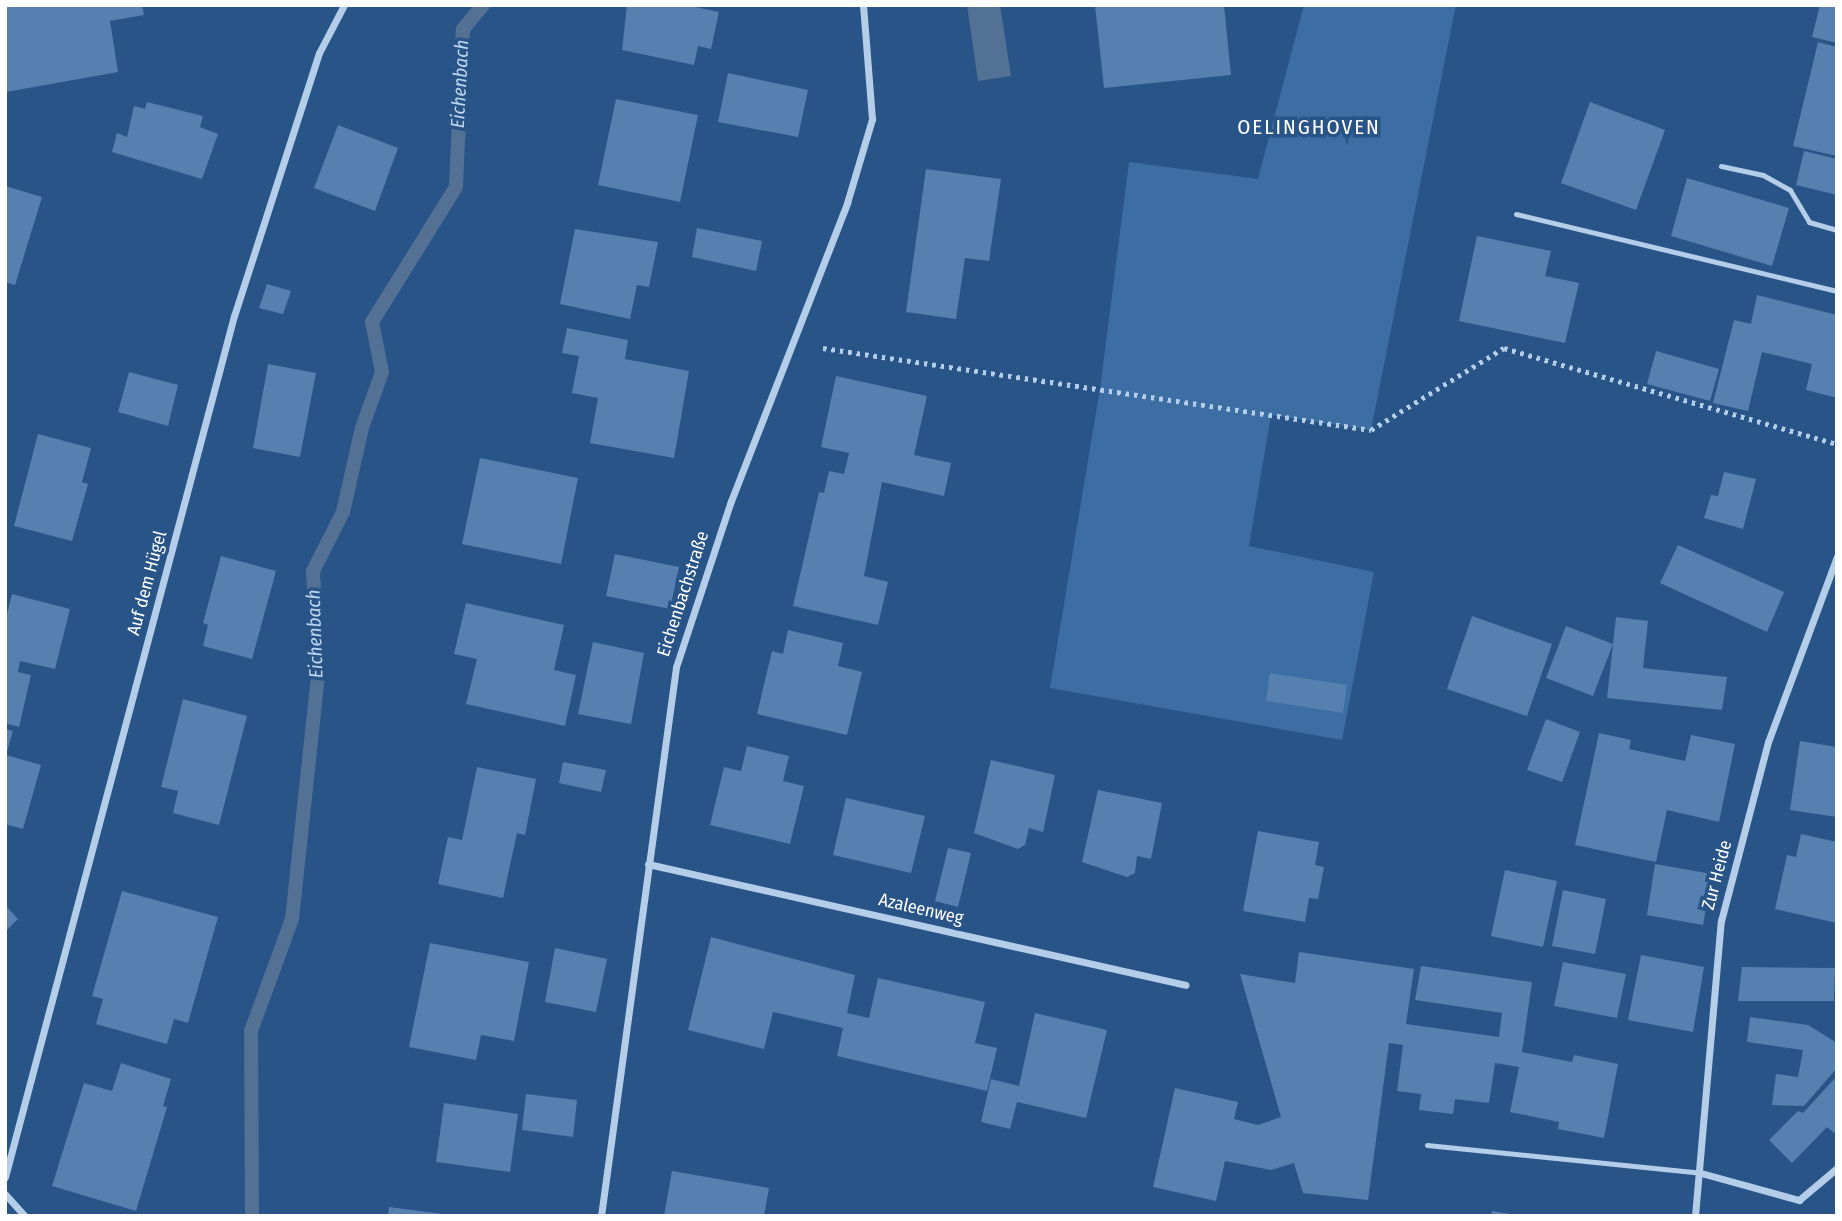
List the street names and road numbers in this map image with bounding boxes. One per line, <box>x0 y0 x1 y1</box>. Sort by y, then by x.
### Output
street label: Auf dem Hügel <box>123 528 171 638</box>
street label: Eichenbachstraße <box>653 529 713 659</box>
street label: Zur Heide <box>1697 838 1737 912</box>
street label: Azaleenweg <box>877 889 965 929</box>

